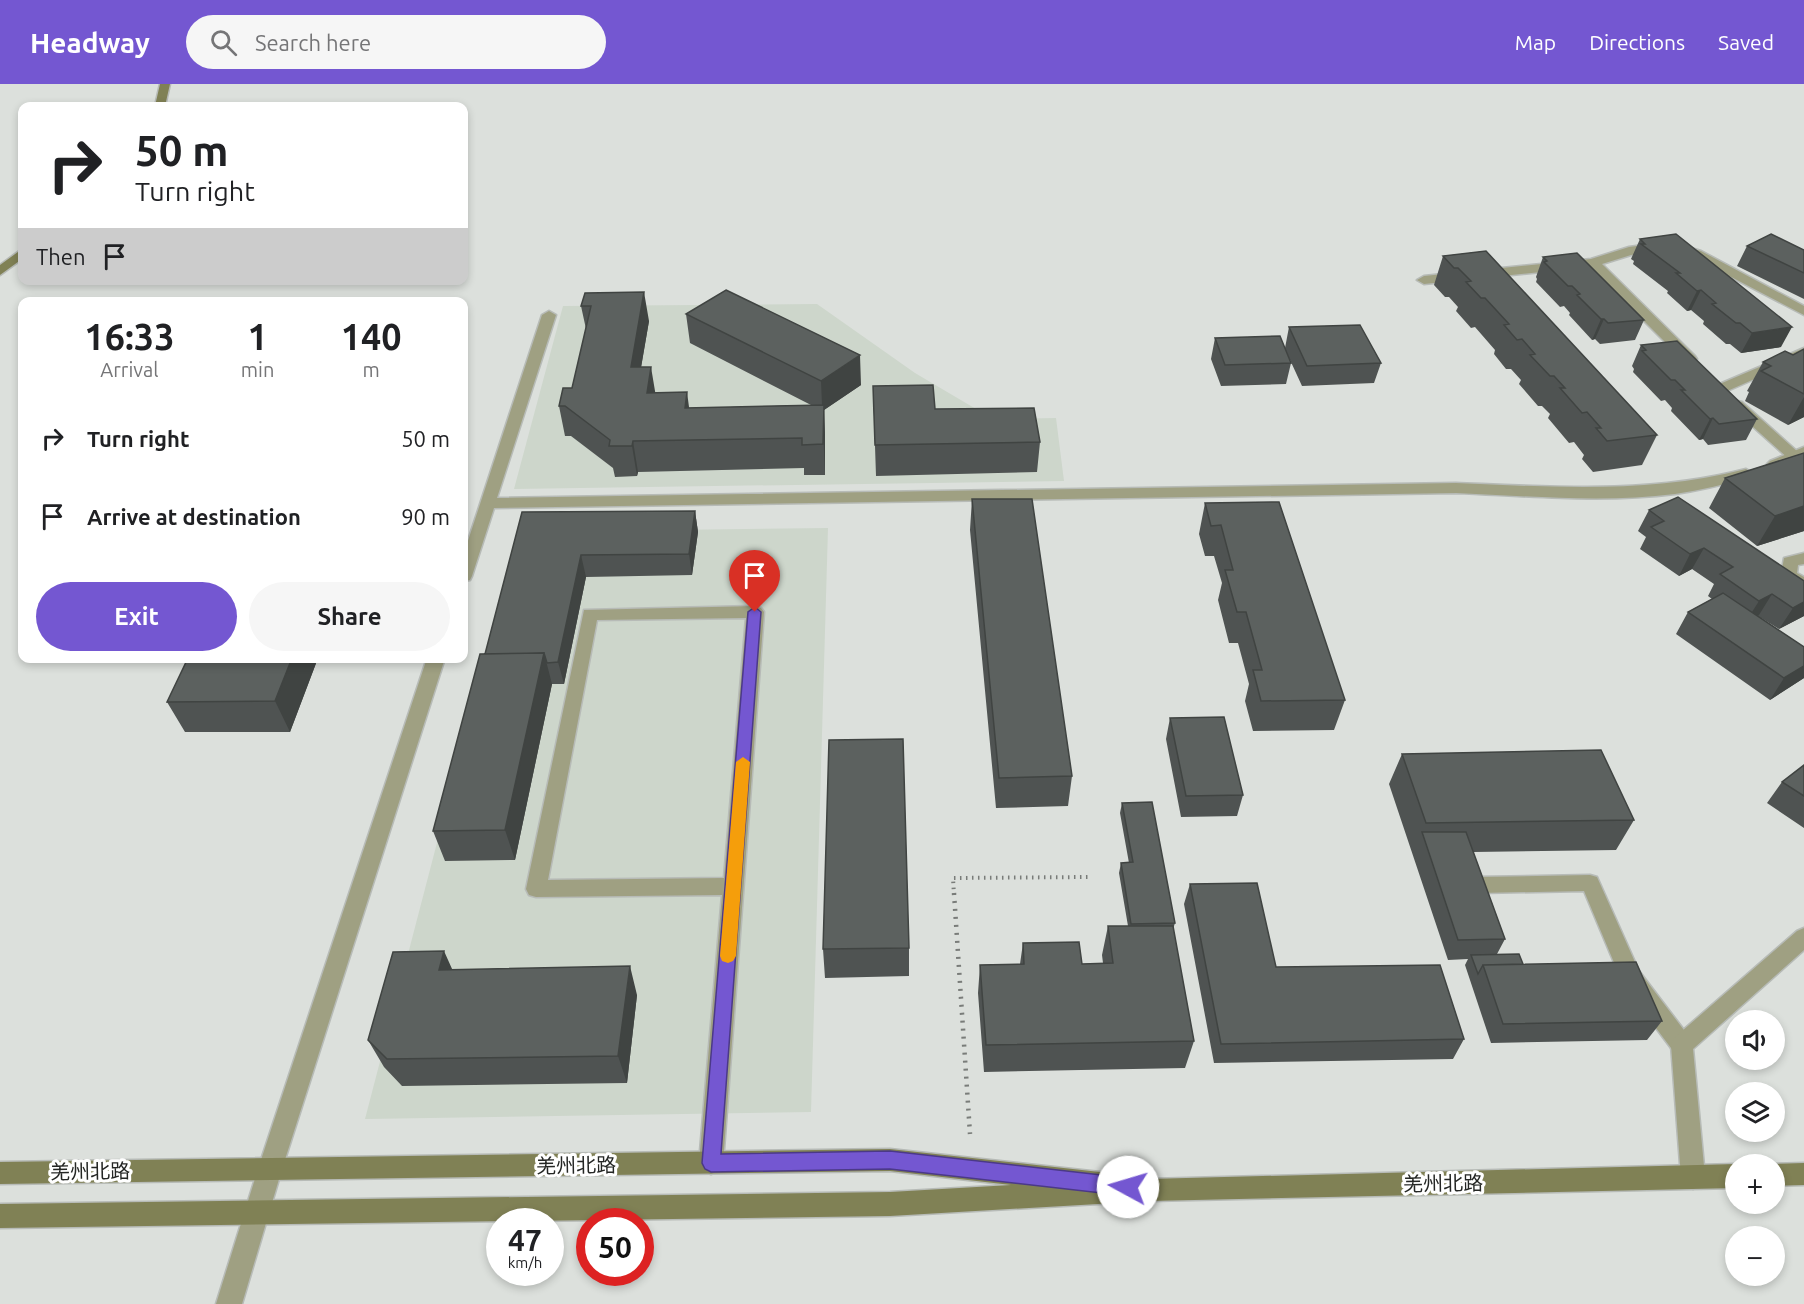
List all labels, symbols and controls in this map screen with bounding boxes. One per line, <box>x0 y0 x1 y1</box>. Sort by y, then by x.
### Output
search box <box>186 15 606 69</box>
icon: search <box>207 26 240 59</box>
text: Headway <box>30 27 150 58</box>
text: Search here <box>255 30 371 55</box>
text: Map <box>1515 30 1556 54</box>
text: Directions <box>1589 30 1685 54</box>
text: Saved <box>1718 30 1774 54</box>
icon: right <box>36 126 114 204</box>
text: 50 m <box>135 127 229 174</box>
text: Turn right <box>135 176 255 206</box>
icon: arrive <box>98 240 131 273</box>
text: Then <box>36 244 86 269</box>
text: 16:33 <box>84 316 174 357</box>
text: 1 <box>247 316 268 357</box>
text: 140 <box>341 316 402 357</box>
text: Arrival <box>100 358 159 381</box>
text: min <box>241 358 274 381</box>
text: m <box>363 358 380 381</box>
icon: right <box>36 422 69 455</box>
text: Turn right <box>87 426 189 451</box>
text: 50 m <box>401 426 450 451</box>
icon: arrive <box>36 500 69 533</box>
text: Arrive at destination <box>87 504 301 529</box>
text: 90 m <box>401 504 450 529</box>
pin <box>729 550 780 612</box>
icon: arrive <box>738 559 771 592</box>
button: Exit <box>36 582 237 651</box>
button: Share <box>249 582 450 651</box>
map controls <box>1725 1010 1785 1286</box>
button: sound <box>1725 1010 1785 1070</box>
button: layers <box>1725 1082 1785 1142</box>
street label: 羌州北路 <box>536 1153 616 1177</box>
button: + <box>1725 1154 1785 1214</box>
position arrow <box>1096 1155 1160 1219</box>
street label: 羌州北路 <box>50 1159 130 1183</box>
street label: 羌州北路 <box>1403 1171 1483 1195</box>
speed limit sign: 50 <box>576 1208 654 1286</box>
text: 47 <box>508 1223 542 1257</box>
button: − <box>1725 1226 1785 1286</box>
text: km/h <box>508 1254 542 1271</box>

